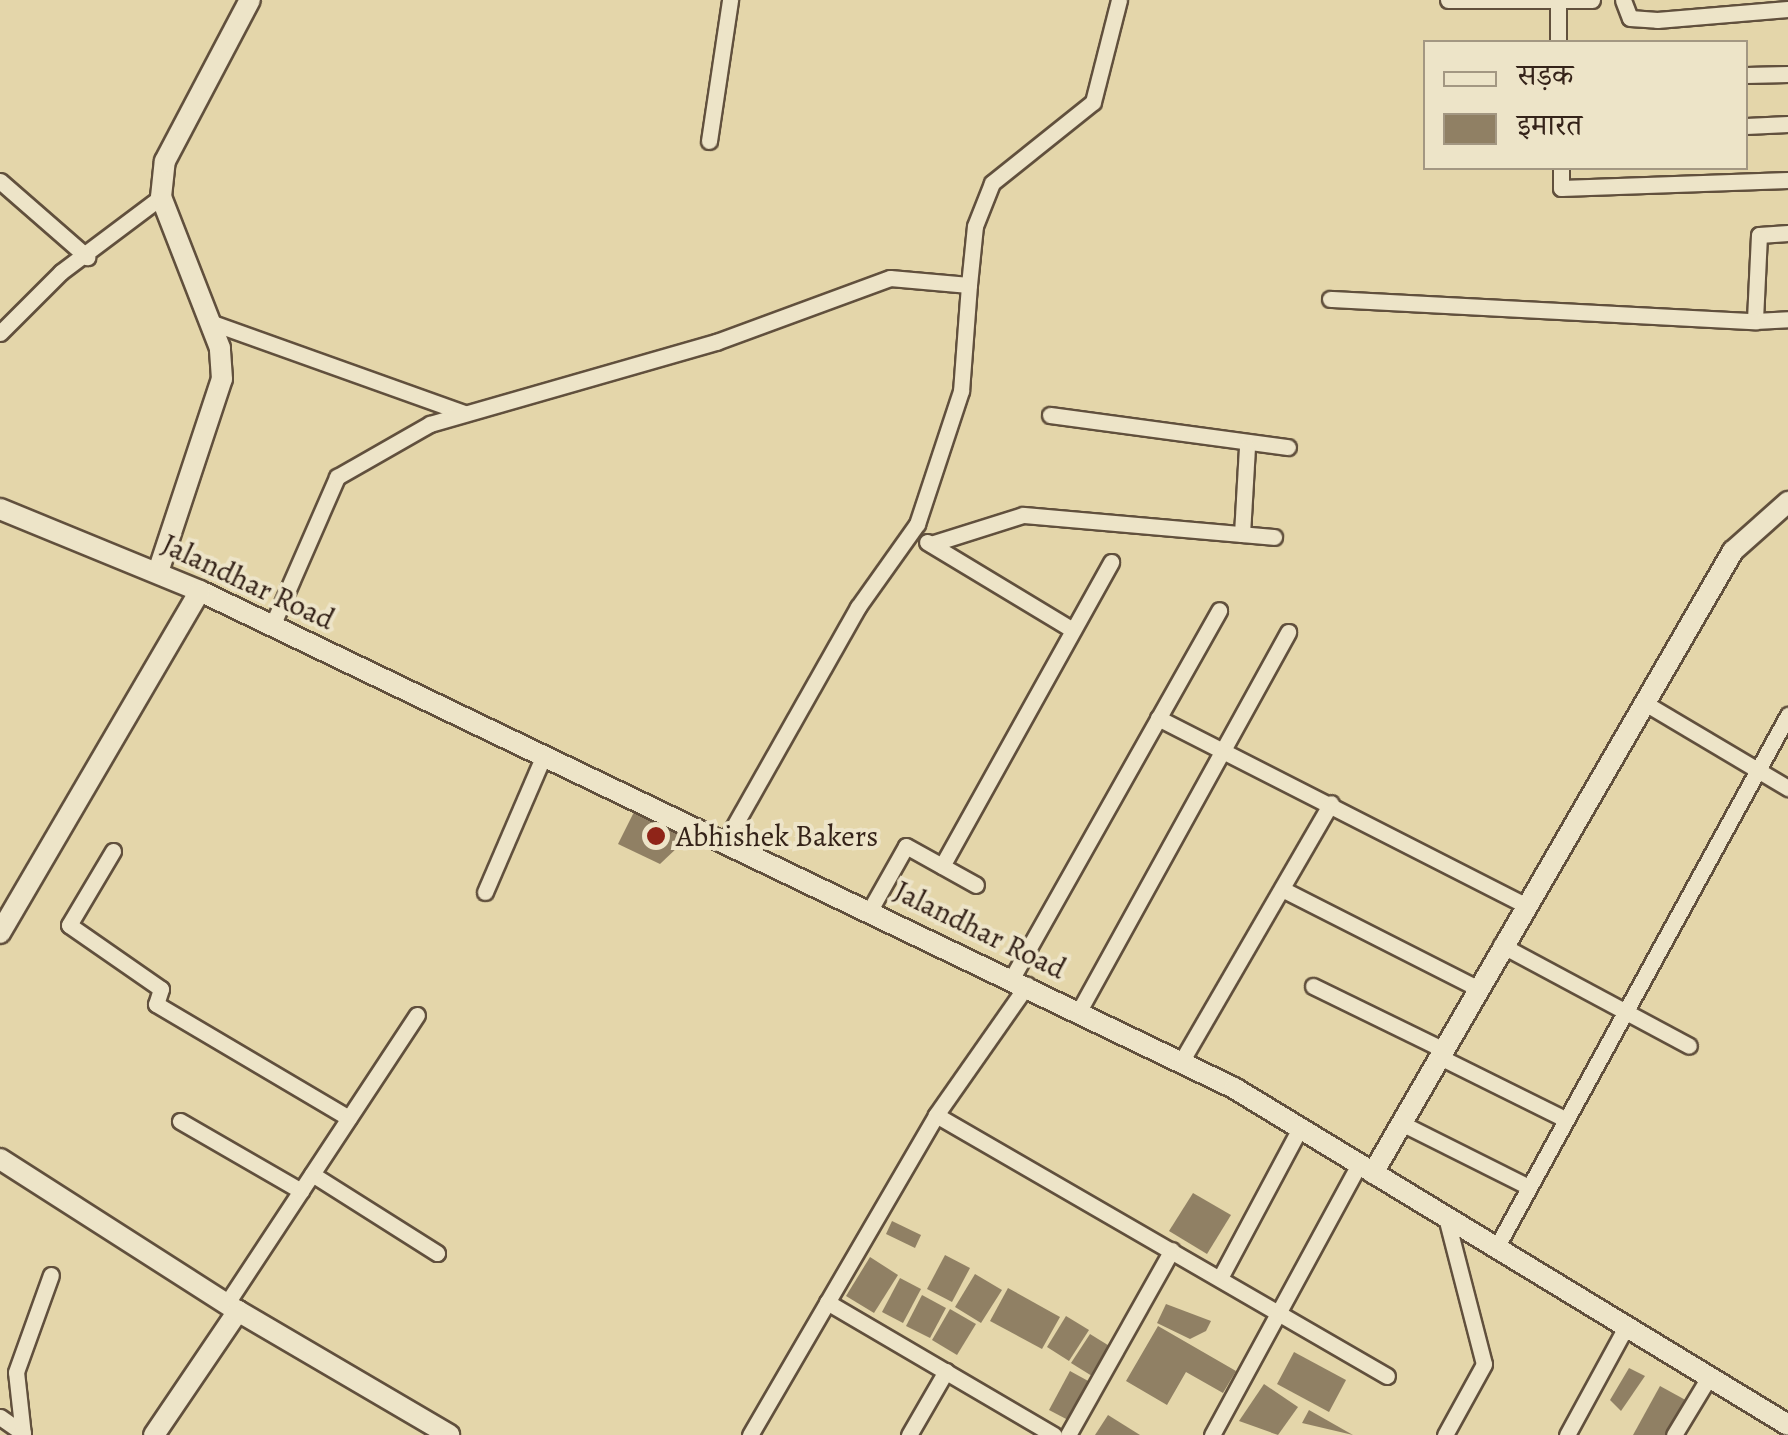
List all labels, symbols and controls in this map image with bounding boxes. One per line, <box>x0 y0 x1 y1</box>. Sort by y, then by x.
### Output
legend <box>1423 40 1748 170</box>
text: सड़क <box>1517 55 1573 95</box>
text: इमारत <box>1517 105 1582 145</box>
street label: Jalandhar Road <box>156 526 340 638</box>
place label: Abhishek Bakers <box>676 818 878 854</box>
marker: Abhishek Bakers <box>645 825 667 847</box>
street label: Jalandhar Road <box>888 873 1072 987</box>

